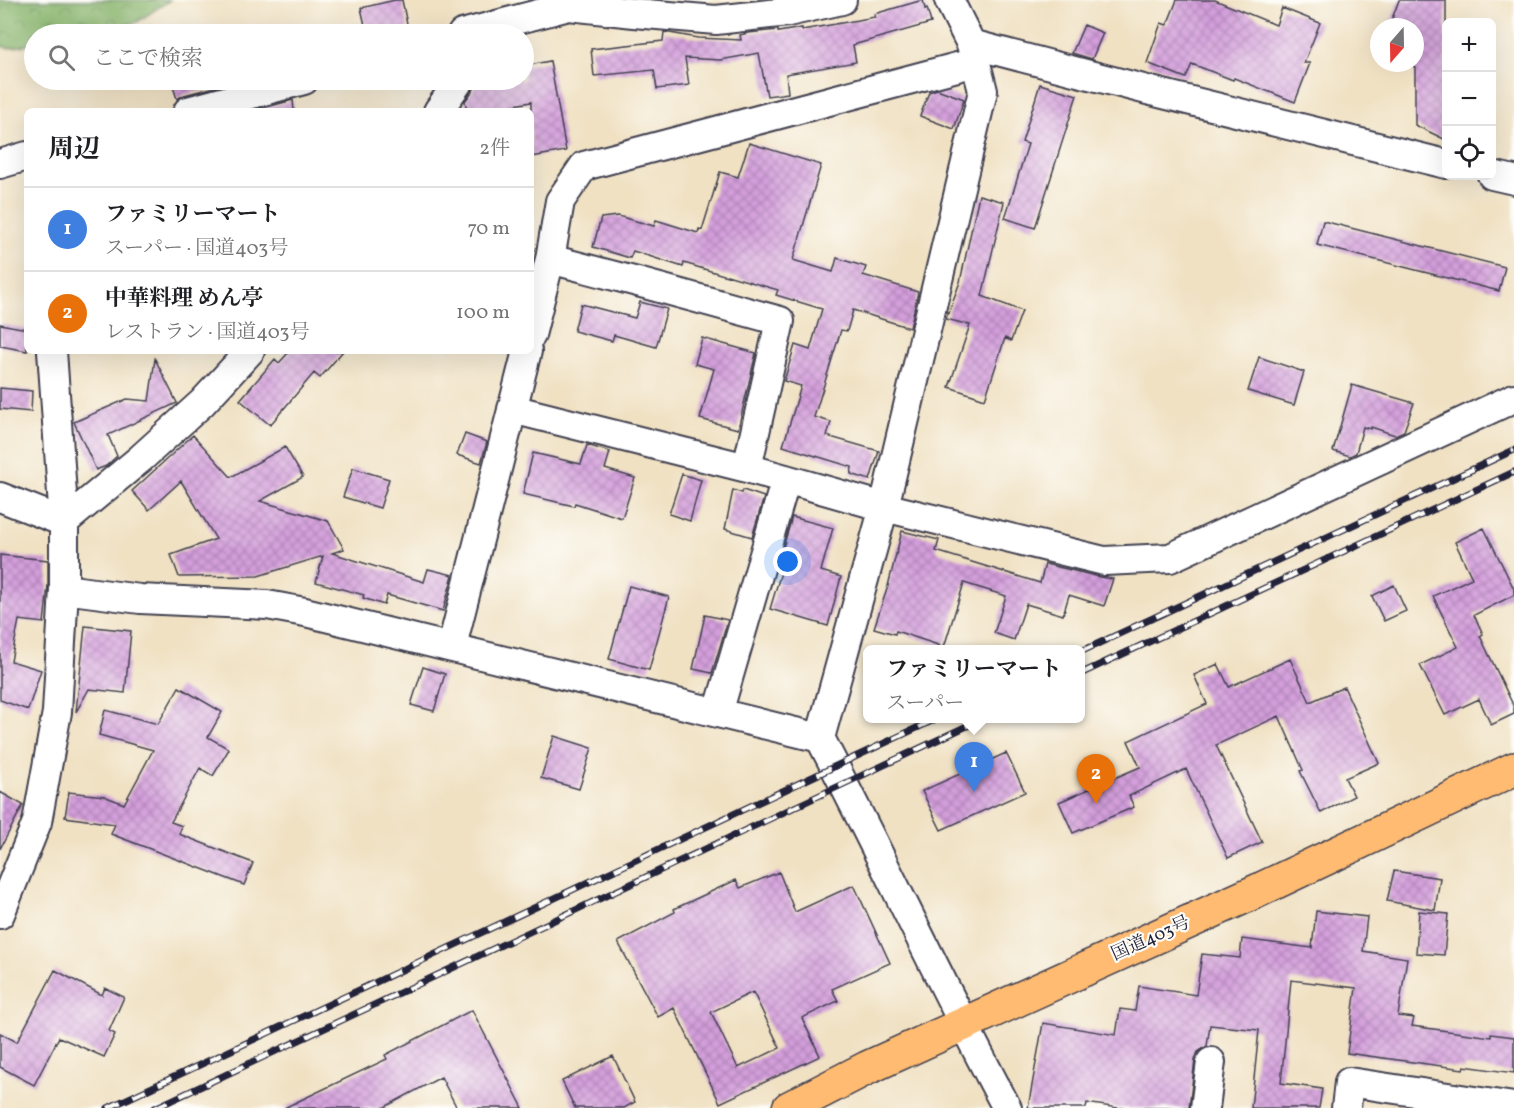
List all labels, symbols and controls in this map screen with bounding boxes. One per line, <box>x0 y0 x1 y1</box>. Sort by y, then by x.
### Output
north arrow <box>1370 18 1424 72</box>
map controls <box>1442 18 1496 180</box>
button: + <box>1442 18 1496 72</box>
search box <box>24 24 534 90</box>
icon: search <box>45 41 78 74</box>
text: ここで検索 <box>93 44 203 75</box>
button: − <box>1442 72 1496 126</box>
button: locate <box>1442 126 1496 180</box>
text: 周辺 <box>48 132 100 168</box>
text: 2件 <box>479 135 510 163</box>
text: ファミリーマート <box>105 200 281 231</box>
text: 1 <box>63 215 72 243</box>
text: 70 m <box>467 215 510 243</box>
text: スーパー · 国道403号 <box>105 235 288 263</box>
text: 中華料理 めん亭 <box>105 284 263 315</box>
text: 2 <box>62 299 73 327</box>
text: 100 m <box>456 299 510 327</box>
text: レストラン · 国道403号 <box>105 319 310 347</box>
your location <box>773 547 802 576</box>
popup <box>863 645 1085 723</box>
text: ファミリーマート <box>886 655 1062 686</box>
text: スーパー <box>886 690 964 718</box>
pin: 1 <box>954 742 994 792</box>
pin: 2 <box>1076 754 1116 804</box>
street label: 国道403号 <box>1108 911 1194 967</box>

